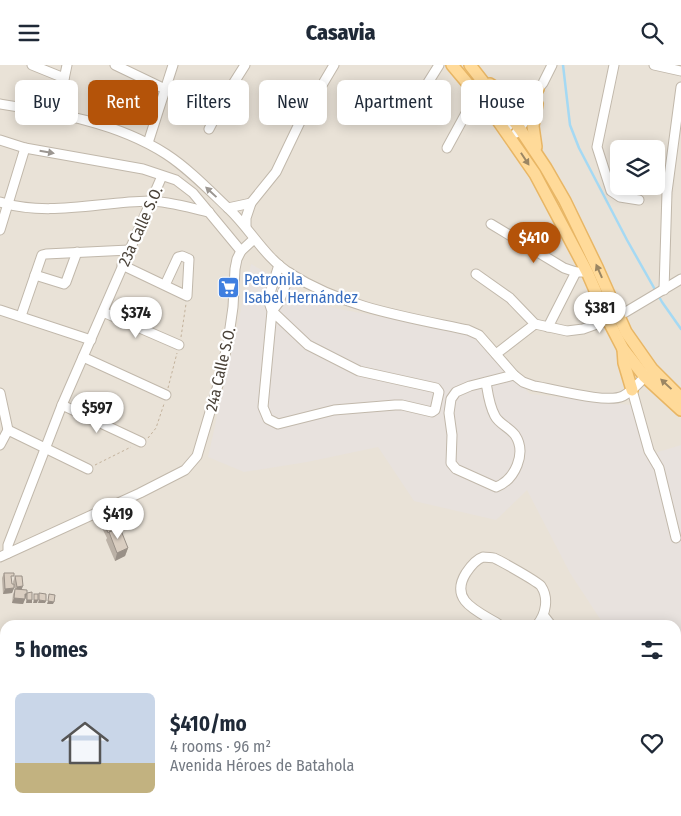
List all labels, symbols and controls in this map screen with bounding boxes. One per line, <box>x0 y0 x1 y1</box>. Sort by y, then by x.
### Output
icon: menu <box>15 19 43 47</box>
text: Casavia <box>306 19 375 46</box>
icon: search <box>638 19 666 47</box>
chip: Buy <box>15 80 78 125</box>
chip: Rent <box>88 80 158 125</box>
chip: Filters <box>168 80 249 125</box>
chip: New <box>259 80 327 125</box>
chip: Apartment <box>337 80 451 125</box>
chip: House <box>461 80 543 125</box>
map controls <box>610 140 665 195</box>
button: layers <box>610 140 665 195</box>
one-way arrow <box>40 148 56 156</box>
one-way arrow <box>520 152 530 165</box>
street label: 23a Calle S.O. <box>114 183 167 269</box>
one-way arrow <box>204 187 217 198</box>
pin: $410 <box>504 221 564 264</box>
text: $410 <box>519 228 549 247</box>
one-way arrow <box>595 264 603 278</box>
place label: Petronila Isabel Hernández <box>244 270 358 307</box>
supermarket icon: Petronila Isabel Hernández <box>216 276 240 300</box>
pin: $381 <box>570 291 630 334</box>
pin: $374 <box>106 297 166 339</box>
text: $381 <box>585 298 615 317</box>
text: $374 <box>121 303 151 322</box>
street label: 24a Calle S.O. <box>202 325 239 413</box>
one-way arrow <box>660 378 672 390</box>
pin: $597 <box>67 391 127 434</box>
text: $597 <box>82 398 112 417</box>
pin: $419 <box>88 497 148 540</box>
text: $419 <box>103 504 133 523</box>
icon: filters <box>638 636 666 664</box>
text: 5 homes <box>15 637 88 663</box>
text: $410/mo <box>170 711 247 737</box>
icon: home <box>55 713 115 773</box>
icon: heart <box>638 729 666 757</box>
text: 4 rooms · 96 m² <box>170 737 271 756</box>
text: Avenida Héroes de Batahola <box>170 756 354 775</box>

